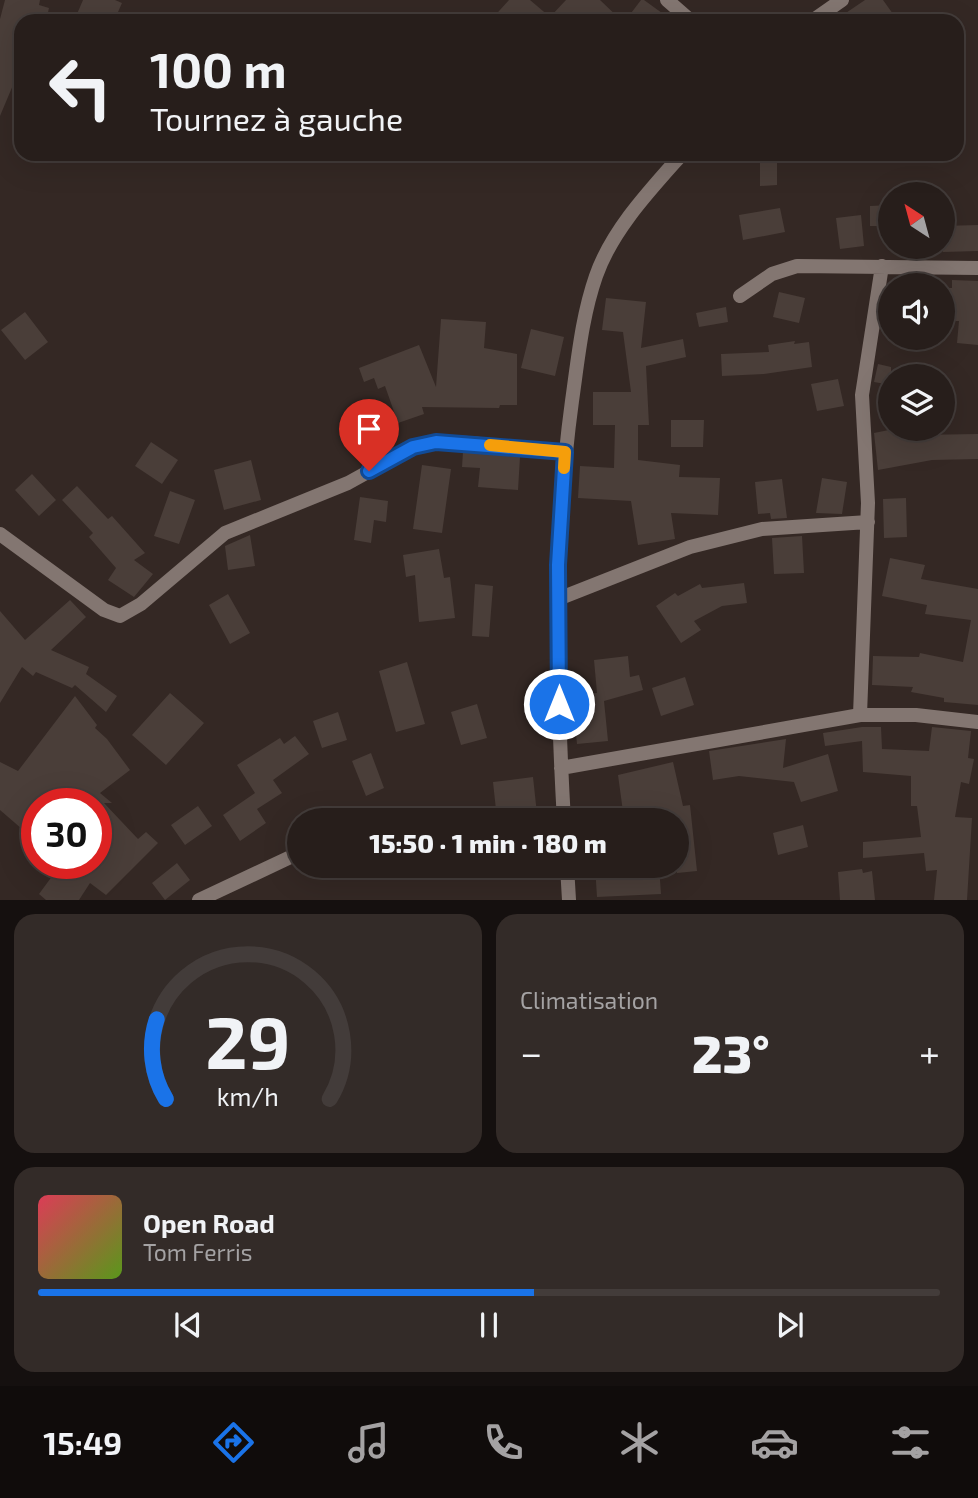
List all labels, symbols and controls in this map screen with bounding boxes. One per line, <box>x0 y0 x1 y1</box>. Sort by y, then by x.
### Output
text: 100 m <box>150 39 287 98</box>
icon: left <box>35 42 126 133</box>
text: Tournez à gauche <box>150 99 403 137</box>
north arrow <box>878 182 956 259</box>
map controls <box>878 182 955 441</box>
button: sound <box>878 273 955 350</box>
button: layers <box>878 364 955 441</box>
pin <box>339 399 399 471</box>
icon: arrive <box>350 410 388 448</box>
position arrow <box>522 667 596 741</box>
speed limit sign: 30 <box>21 788 112 879</box>
text: 15:50 · 1 min · 180 m <box>369 827 607 858</box>
text: Climatisation <box>520 986 658 1014</box>
text: 29 <box>205 997 291 1085</box>
text: 23° <box>692 1021 770 1083</box>
text: − <box>520 1029 542 1075</box>
text: + <box>919 1029 940 1075</box>
text: km/h <box>217 1081 279 1111</box>
text: Open Road <box>143 1207 275 1238</box>
text: Tom Ferris <box>143 1238 252 1266</box>
icon: previous <box>169 1306 207 1344</box>
icon: pause <box>470 1306 508 1344</box>
icon: next <box>771 1306 809 1344</box>
icon: directions <box>209 1418 258 1467</box>
icon: music <box>344 1418 393 1467</box>
icon: phone <box>479 1418 528 1467</box>
icon: climate <box>615 1418 664 1467</box>
icon: car <box>750 1418 799 1467</box>
icon: filters <box>886 1418 935 1467</box>
text: 15:49 <box>43 1423 122 1461</box>

